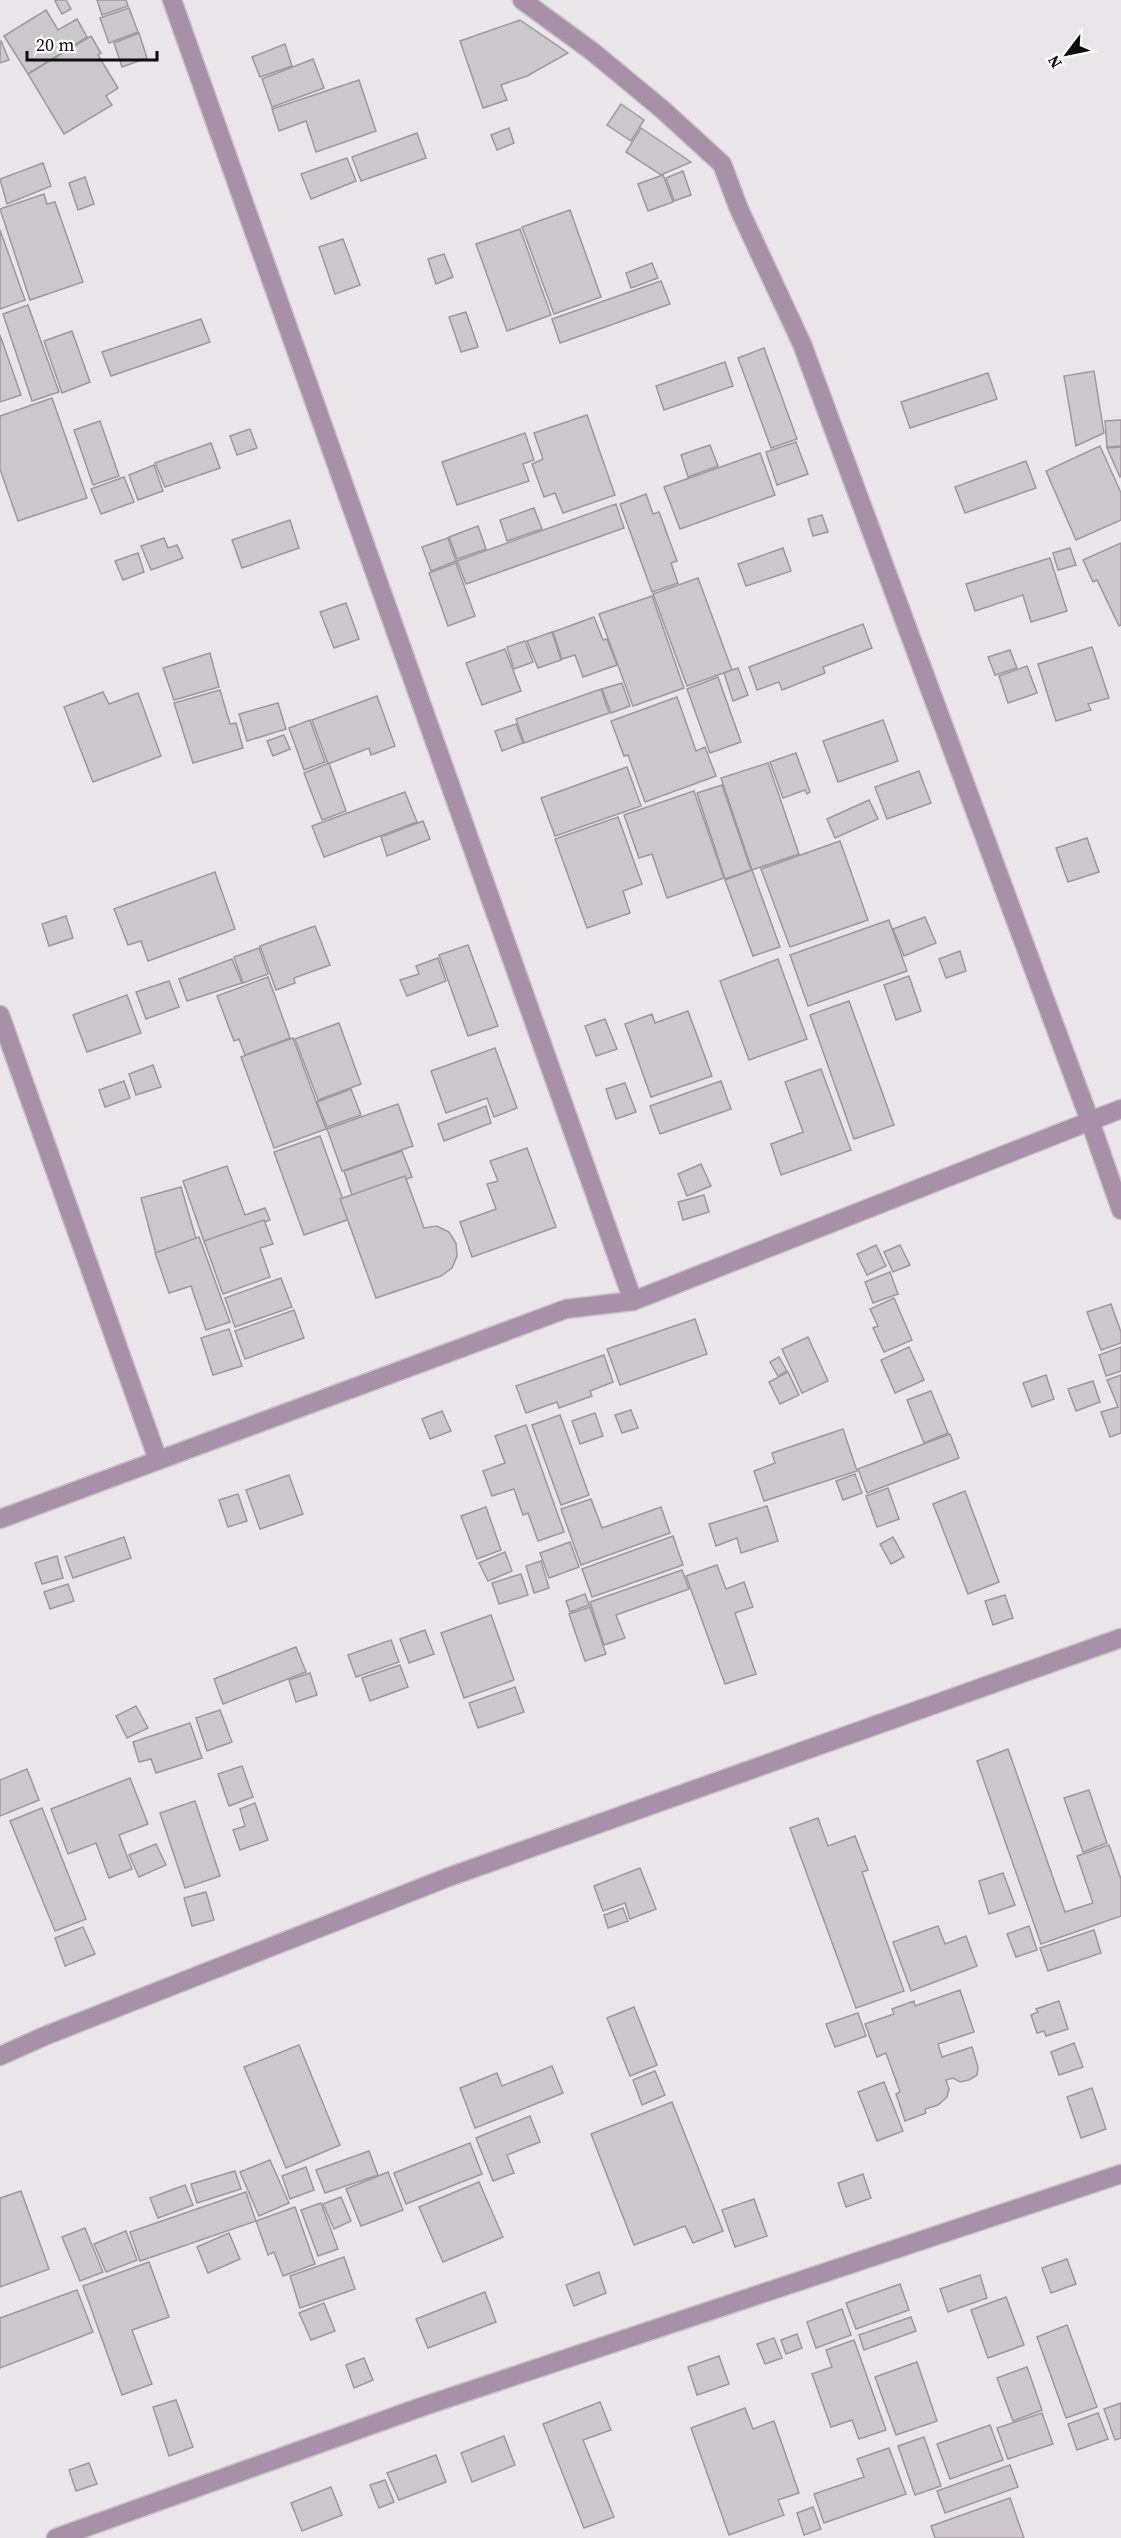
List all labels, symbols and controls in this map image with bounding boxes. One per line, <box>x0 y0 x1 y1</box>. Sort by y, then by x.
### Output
scale bar <box>27 24 158 62</box>
north arrow <box>1037 24 1097 84</box>
text: 20 m <box>36 32 74 57</box>
text: N <box>1042 51 1067 73</box>

